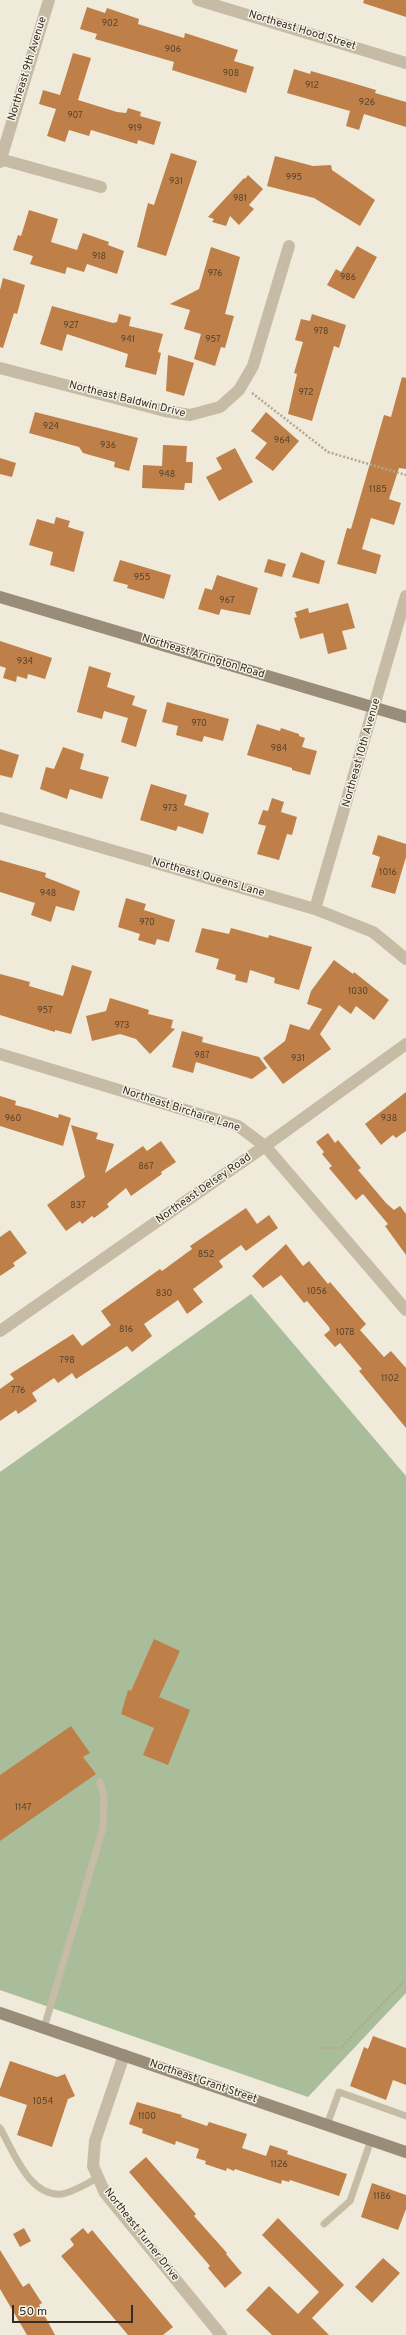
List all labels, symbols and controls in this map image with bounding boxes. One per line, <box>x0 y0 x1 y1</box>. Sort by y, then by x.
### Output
street label: Northeast Hood Street <box>247 8 357 54</box>
street label: Northeast 9th Avenue <box>6 15 50 123</box>
house number: 902 <box>102 19 118 29</box>
house number: 906 <box>165 45 181 55</box>
house number: 908 <box>223 69 239 79</box>
house number: 912 <box>305 81 319 91</box>
house number: 926 <box>359 98 375 108</box>
house number: 907 <box>67 111 83 121</box>
house number: 919 <box>128 124 142 134</box>
house number: 995 <box>286 173 302 183</box>
house number: 931 <box>169 177 183 187</box>
house number: 981 <box>233 194 247 204</box>
house number: 918 <box>92 252 106 262</box>
house number: 976 <box>208 269 222 279</box>
house number: 986 <box>340 273 356 283</box>
house number: 927 <box>63 321 79 331</box>
house number: 978 <box>313 327 329 337</box>
house number: 941 <box>121 335 135 345</box>
house number: 957 <box>205 335 221 345</box>
street label: Northeast Baldwin Drive <box>67 379 187 421</box>
house number: 972 <box>298 388 314 398</box>
house number: 924 <box>43 422 59 432</box>
house number: 964 <box>274 436 290 446</box>
house number: 936 <box>100 441 116 451</box>
house number: 948 <box>159 470 175 480</box>
house number: 1185 <box>369 485 387 495</box>
house number: 955 <box>134 573 150 583</box>
house number: 967 <box>219 596 235 606</box>
street label: Northeast Arrington Road <box>140 632 266 682</box>
house number: 934 <box>17 657 33 667</box>
street label: Northeast 10th Avenue <box>340 697 384 809</box>
house number: 970 <box>191 719 207 729</box>
house number: 984 <box>271 744 287 754</box>
house number: 973 <box>162 804 178 814</box>
street label: Northeast Queens Lane <box>150 856 266 900</box>
house number: 1016 <box>379 868 397 878</box>
house number: 948 <box>40 889 56 899</box>
house number: 970 <box>139 918 155 928</box>
house number: 1030 <box>348 987 368 997</box>
house number: 957 <box>37 1006 53 1016</box>
house number: 973 <box>114 1021 130 1031</box>
house number: 987 <box>194 1051 210 1061</box>
house number: 931 <box>291 1054 305 1064</box>
street label: Northeast Birchaire Lane <box>120 1085 242 1135</box>
house number: 960 <box>5 1114 21 1124</box>
house number: 938 <box>381 1114 397 1124</box>
street label: Northeast Delsey Road <box>154 1151 254 1227</box>
house number: 867 <box>138 1162 154 1172</box>
house number: 837 <box>70 1201 86 1211</box>
house number: 852 <box>198 1250 214 1260</box>
house number: 1056 <box>307 1287 327 1297</box>
house number: 830 <box>156 1289 172 1299</box>
house number: 816 <box>119 1325 133 1335</box>
house number: 1078 <box>336 1328 354 1338</box>
house number: 798 <box>59 1356 75 1366</box>
house number: 1102 <box>381 1374 399 1384</box>
house number: 776 <box>11 1386 25 1396</box>
house number: 1147 <box>15 1803 31 1813</box>
street label: Northeast Grant Street <box>148 2057 258 2107</box>
house number: 1054 <box>33 2097 53 2107</box>
house number: 1100 <box>138 2112 156 2122</box>
house number: 1126 <box>270 2160 288 2170</box>
street label: Northeast Turner Drive <box>101 2186 181 2284</box>
house number: 1186 <box>373 2192 391 2202</box>
scale bar <box>14 2297 135 2323</box>
text: 50 m <box>19 2304 47 2320</box>

